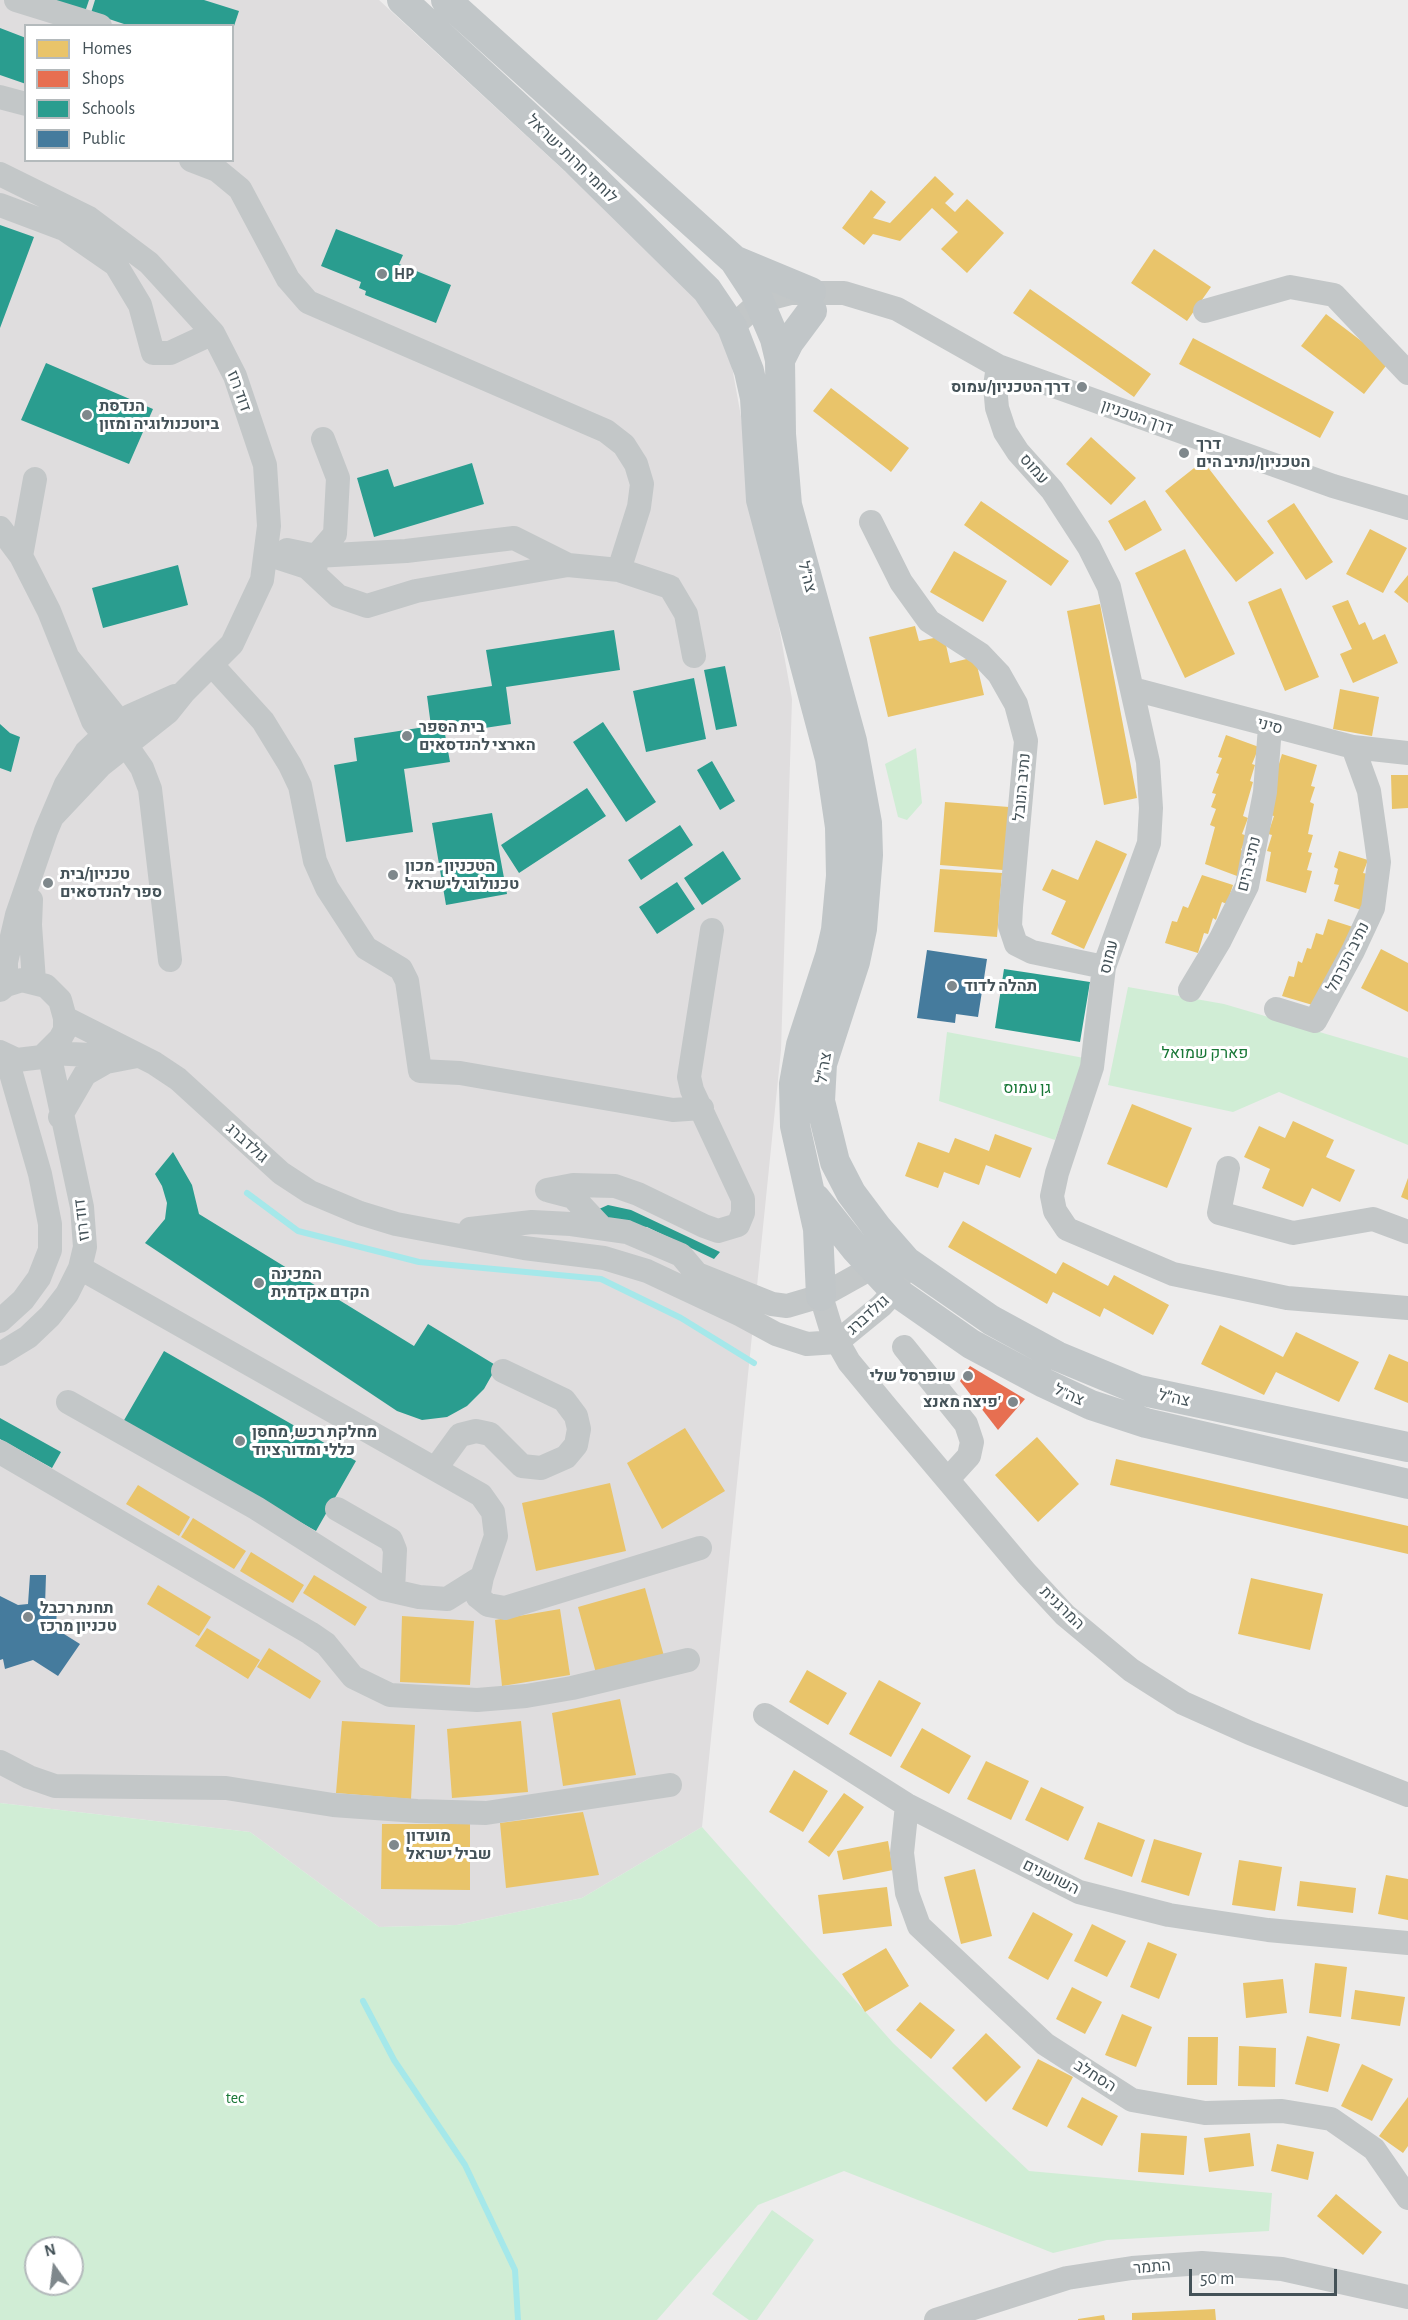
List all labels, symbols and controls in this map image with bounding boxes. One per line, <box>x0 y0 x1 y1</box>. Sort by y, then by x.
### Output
legend <box>24 24 234 162</box>
text: Homes <box>82 40 132 58</box>
text: Shops <box>82 70 124 88</box>
text: Schools <box>82 100 135 118</box>
street label: לוחמי חרות ישראל <box>523 111 621 207</box>
text: Public <box>82 130 125 148</box>
place label: HP <box>394 264 414 284</box>
marker: HP <box>375 267 389 281</box>
street label: דוד רוז <box>223 368 255 414</box>
place label: דרך הטכניון/עמוס <box>951 377 1070 397</box>
marker: דרך הטכניון/עמוס <box>1075 380 1089 394</box>
place label: הנדסת ביוטכנולוגיה ומזון <box>99 396 219 434</box>
street label: דרך הטכניון <box>1099 396 1175 438</box>
marker: הנדסת ביוטכנולוגיה ומזון <box>80 408 94 422</box>
place label: דרך הטכניון/נתיב הים <box>1196 434 1310 472</box>
marker: דרך הטכניון/נתיב הים <box>1177 446 1191 460</box>
street label: עמוס <box>1015 450 1053 488</box>
street label: צה״ל <box>794 559 820 595</box>
street label: סיני <box>1255 713 1285 739</box>
place label: בית הספר הארצי להנדסאים <box>419 717 536 755</box>
marker: בית הספר הארצי להנדסאים <box>400 729 414 743</box>
street label: נתיב הנובל <box>1009 752 1035 822</box>
street label: נתיב הים <box>1233 834 1265 894</box>
place label: הטכניון - מכון טכנולוגי לישראל <box>405 856 519 894</box>
place label: טכניון/בית ספר להנדסאים <box>60 864 162 902</box>
marker: הטכניון - מכון טכנולוגי לישראל <box>386 868 400 882</box>
marker: טכניון/בית ספר להנדסאים <box>41 876 55 890</box>
street label: נתיב הכרמל <box>1322 919 1374 995</box>
street label: עמוס <box>1096 938 1122 976</box>
place label: תהלה לדוד <box>964 976 1037 996</box>
marker: תהלה לדוד <box>945 979 959 993</box>
park label: פארק שמואל <box>1162 1043 1248 1063</box>
street label: צה״ל <box>812 1051 836 1085</box>
park label: גן עמוס <box>1003 1078 1051 1098</box>
street label: גולדברג <box>222 1119 272 1167</box>
street label: דוד רוז <box>70 1198 94 1242</box>
place label: המכינה הקדם אקדמית <box>271 1264 370 1302</box>
marker: המכינה הקדם אקדמית <box>252 1276 266 1290</box>
street label: גולדברג <box>843 1291 893 1339</box>
place label: שופרסל שלי <box>869 1366 956 1386</box>
marker: שופרסל שלי <box>961 1369 975 1383</box>
street label: צה"ל <box>1051 1380 1087 1410</box>
street label: צה״ל <box>1157 1385 1191 1411</box>
place label: פיצה מאנצ' <box>923 1392 1001 1412</box>
marker: פיצה מאנצ' <box>1006 1395 1020 1409</box>
place label: מחלקת רכש, מחסן כללי ומדור ציוד <box>252 1422 377 1460</box>
marker: מחלקת רכש, מחסן כללי ומדור ציוד <box>233 1434 247 1448</box>
street label: המרגנית <box>1036 1582 1088 1634</box>
place label: תחנת רכבל טכניון מרכז <box>40 1598 117 1636</box>
marker: תחנת רכבל טכניון מרכז <box>21 1610 35 1624</box>
place label: מועדון שביל ישראל <box>406 1826 491 1864</box>
marker: מועדון שביל ישראל <box>387 1838 401 1852</box>
street label: השושנים <box>1020 1855 1082 1899</box>
street label: הסחלב <box>1070 2056 1120 2096</box>
park label: tec <box>226 2088 244 2108</box>
north arrow <box>24 2236 84 2296</box>
text: N <box>43 2241 57 2260</box>
street label: התמר <box>1133 2256 1171 2278</box>
scale bar <box>1192 2257 1340 2295</box>
text: 50 m <box>1200 2270 1234 2288</box>

